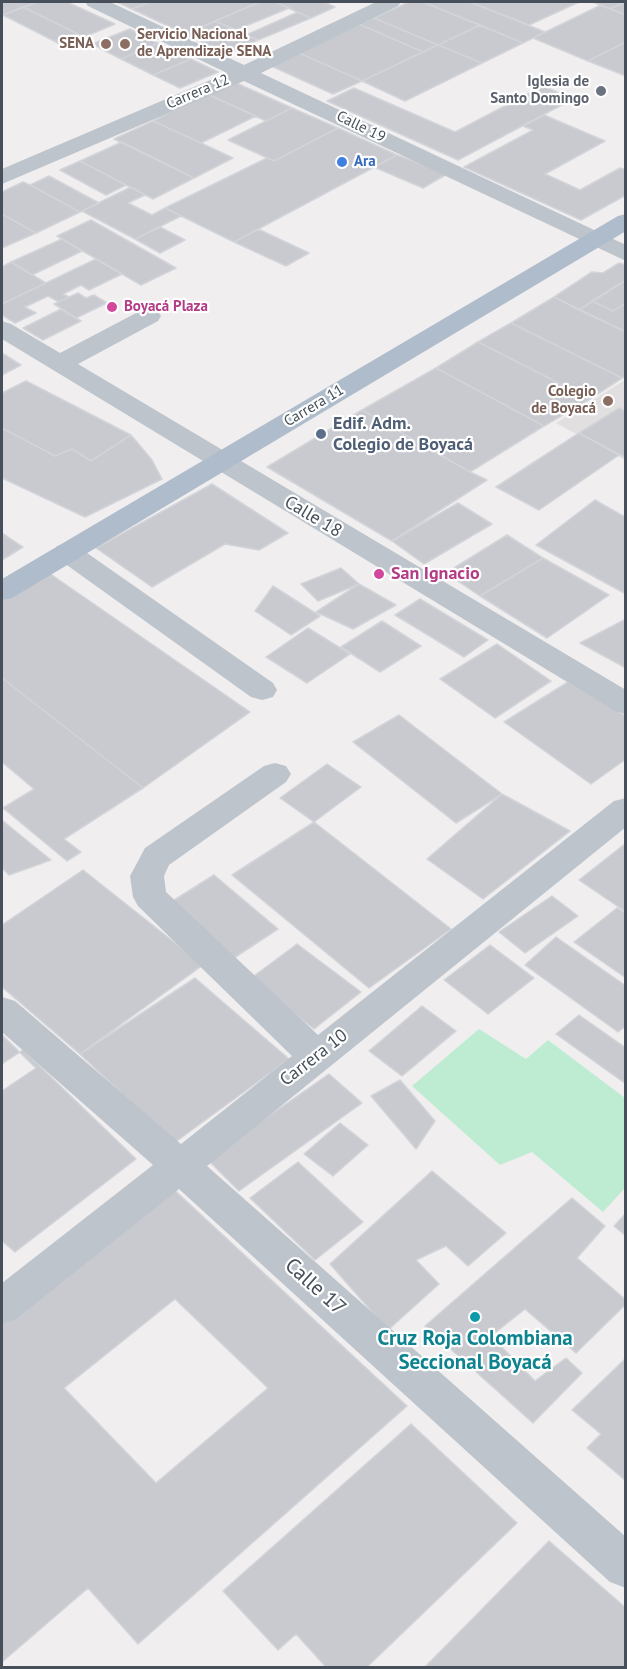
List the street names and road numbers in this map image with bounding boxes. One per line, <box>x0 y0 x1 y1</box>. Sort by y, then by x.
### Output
street label: Carrera 12 <box>164 71 232 113</box>
street label: Calle 19 <box>333 107 389 147</box>
street label: Carrera 11 <box>281 381 347 431</box>
street label: Calle 18 <box>280 492 346 542</box>
street label: Carrera 10 <box>276 1025 352 1091</box>
street label: Calle 17 <box>279 1253 351 1321</box>

